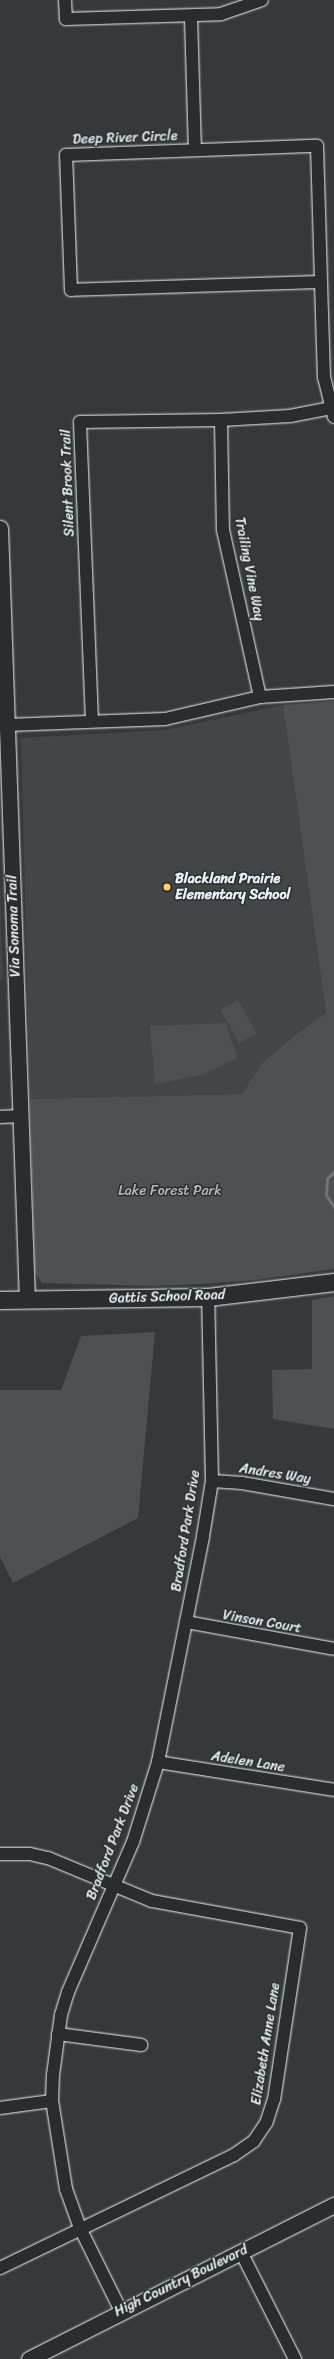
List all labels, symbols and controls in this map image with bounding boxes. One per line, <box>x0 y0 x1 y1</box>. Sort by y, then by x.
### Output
street label: Deep River Circle <box>72 128 178 148</box>
street label: Silent Brook Trail <box>58 429 78 537</box>
street label: Trailing Vine Way <box>231 516 267 622</box>
place label: Blackland Prairie Elementary School <box>175 871 291 904</box>
street label: Via Sonoma Trail <box>4 875 24 977</box>
marker: Blackland Prairie Elementary School <box>162 882 172 892</box>
park label: Lake Forest Park <box>118 1183 222 1199</box>
street label: Gattis School Road <box>109 1287 225 1307</box>
street label: Andres Way <box>238 1460 312 1488</box>
street label: Bradford Park Drive <box>168 1469 204 1593</box>
street label: Vinson Court <box>221 1607 303 1637</box>
street label: Adelen Lane <box>210 1748 286 1776</box>
street label: Bradford Park Drive <box>83 1782 143 1902</box>
street label: Elizabeth Anne Lane <box>248 1981 284 2107</box>
street label: High Country Boulevard <box>112 2241 250 2321</box>

